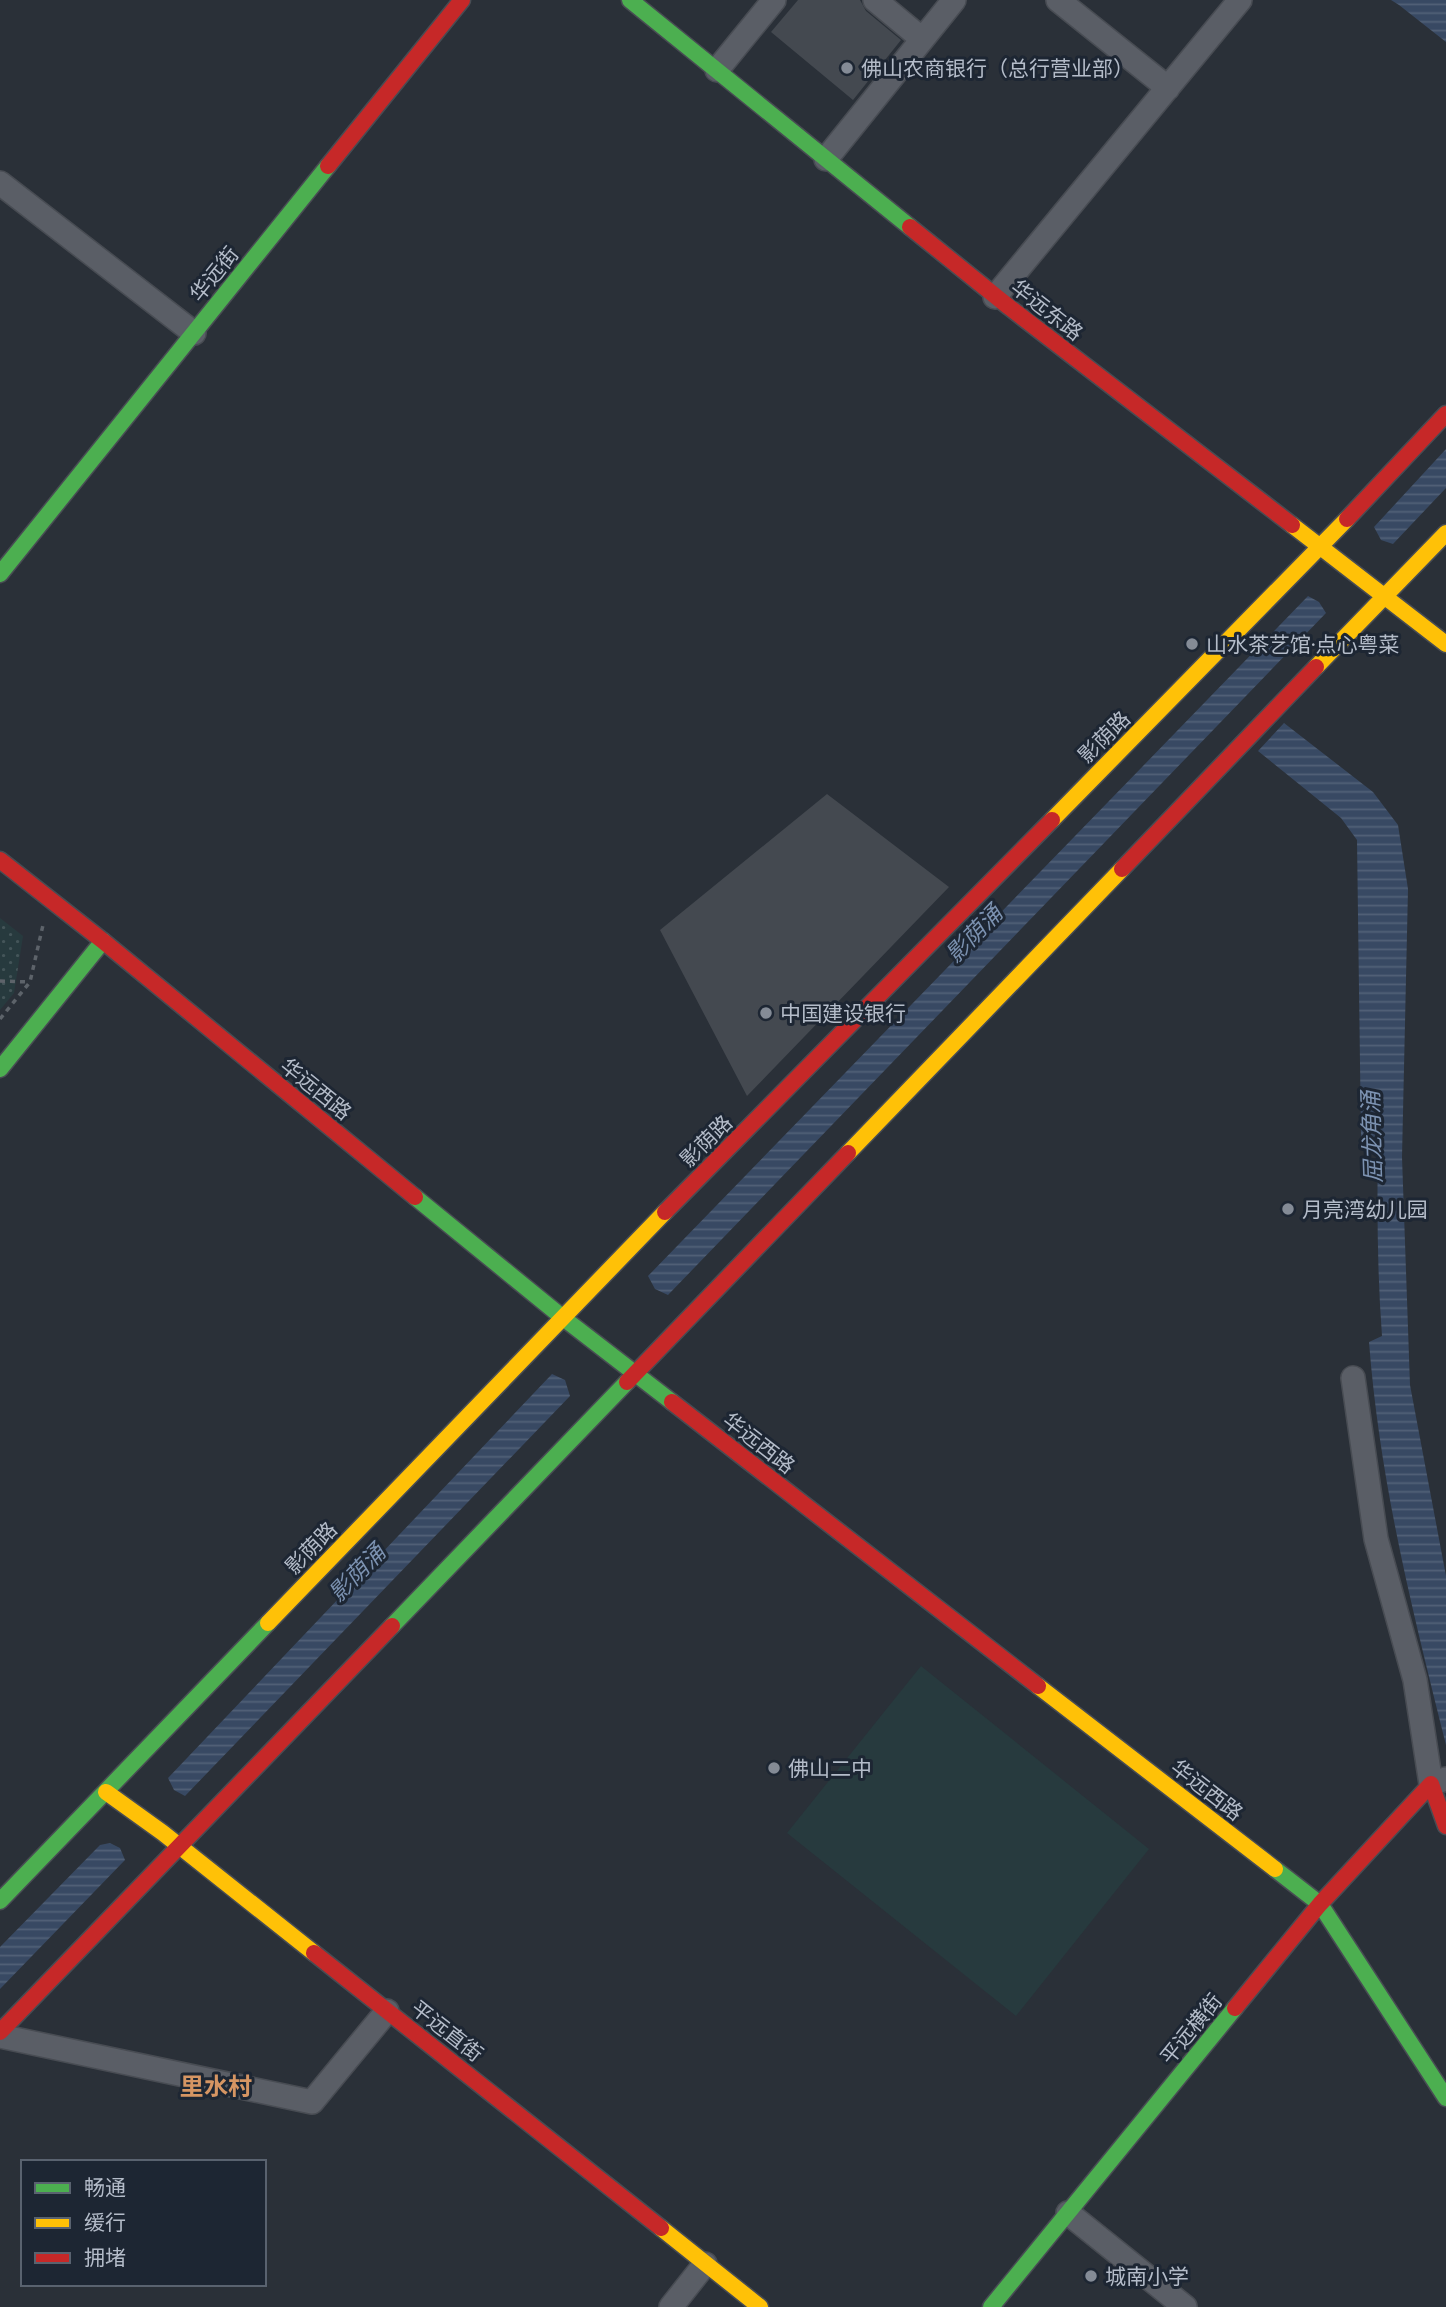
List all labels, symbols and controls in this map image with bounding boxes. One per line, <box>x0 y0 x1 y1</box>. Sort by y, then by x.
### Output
place label: 佛山农商银行（总行营业部） <box>861 54 1134 83</box>
marker: 佛山农商银行（总行营业部） <box>839 60 855 76</box>
street label: 华远街 <box>183 240 245 308</box>
street label: 华远东路 <box>1005 273 1089 347</box>
place label: 山水茶艺馆·点心粤菜 <box>1206 630 1399 659</box>
marker: 山水茶艺馆·点心粤菜 <box>1184 636 1200 652</box>
street label: 影荫路 <box>1071 704 1137 770</box>
water label: 影荫涌 <box>939 896 1012 970</box>
place label: 中国建设银行 <box>780 999 906 1028</box>
marker: 中国建设银行 <box>758 1005 774 1021</box>
street label: 华远西路 <box>274 1051 358 1127</box>
water label: 屈龙角涌 <box>1354 1087 1390 1184</box>
street label: 影荫路 <box>673 1108 739 1174</box>
place label: 月亮湾幼儿园 <box>1302 1195 1428 1224</box>
marker: 月亮湾幼儿园 <box>1280 1201 1296 1217</box>
street label: 华远西路 <box>717 1406 801 1480</box>
street label: 影荫路 <box>279 1515 343 1581</box>
water label: 影荫涌 <box>322 1535 395 1609</box>
street label: 华远西路 <box>1165 1753 1249 1827</box>
place label: 佛山二中 <box>788 1754 872 1783</box>
marker: 佛山二中 <box>766 1760 782 1776</box>
street label: 平远横街 <box>1153 1987 1229 2071</box>
street label: 平远直街 <box>405 1994 489 2068</box>
district label: 里水村 <box>180 2070 252 2103</box>
legend <box>21 2160 266 2286</box>
text: 畅通 <box>84 2173 126 2202</box>
text: 缓行 <box>84 2208 126 2237</box>
text: 拥堵 <box>84 2243 126 2272</box>
place label: 城南小学 <box>1105 2262 1189 2291</box>
marker: 城南小学 <box>1083 2268 1099 2284</box>

